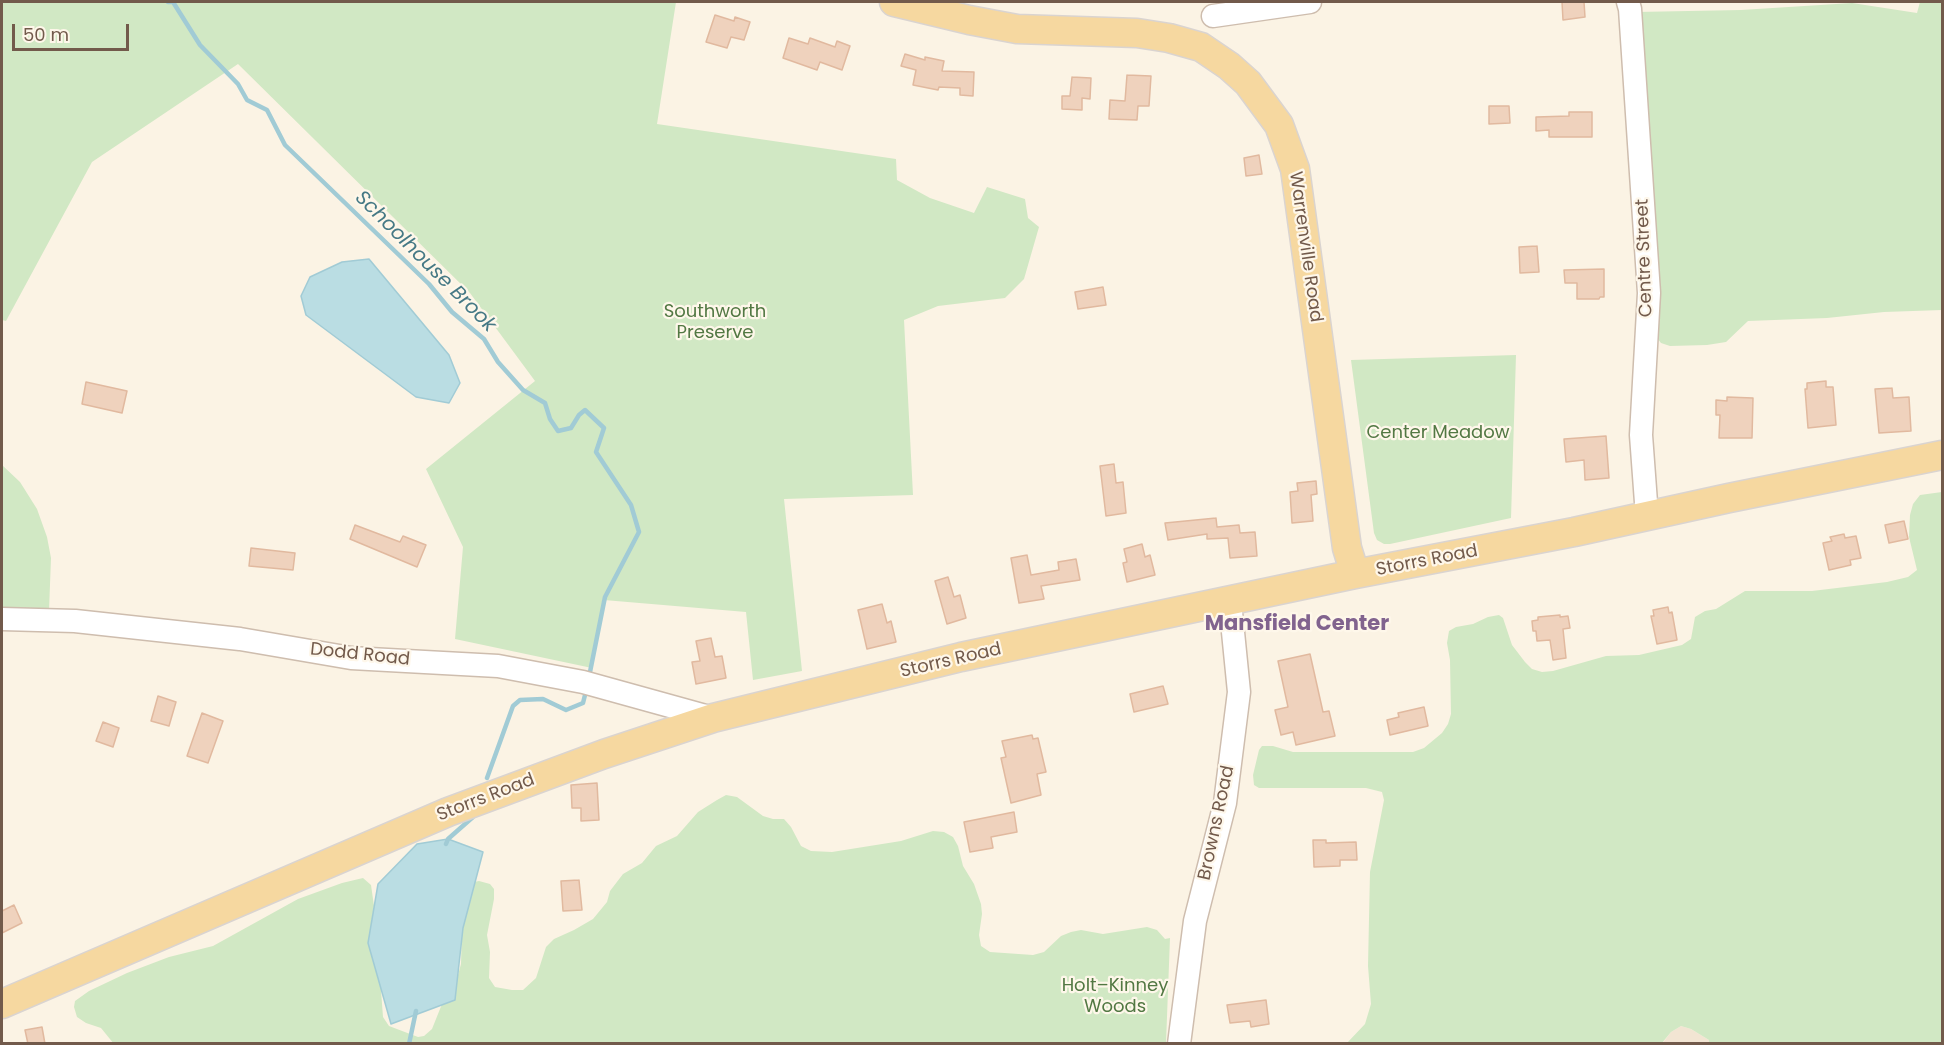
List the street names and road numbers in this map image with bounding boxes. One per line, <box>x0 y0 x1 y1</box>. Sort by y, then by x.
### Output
street label: Warrenville Road <box>1284 170 1326 324</box>
street label: Centre Street <box>1632 198 1658 318</box>
street label: Storrs Road <box>1374 541 1480 581</box>
street label: Dodd Road <box>309 639 411 671</box>
street label: Storrs Road <box>898 639 1004 683</box>
street label: Browns Road <box>1194 764 1240 882</box>
street label: Storrs Road <box>434 769 538 827</box>

